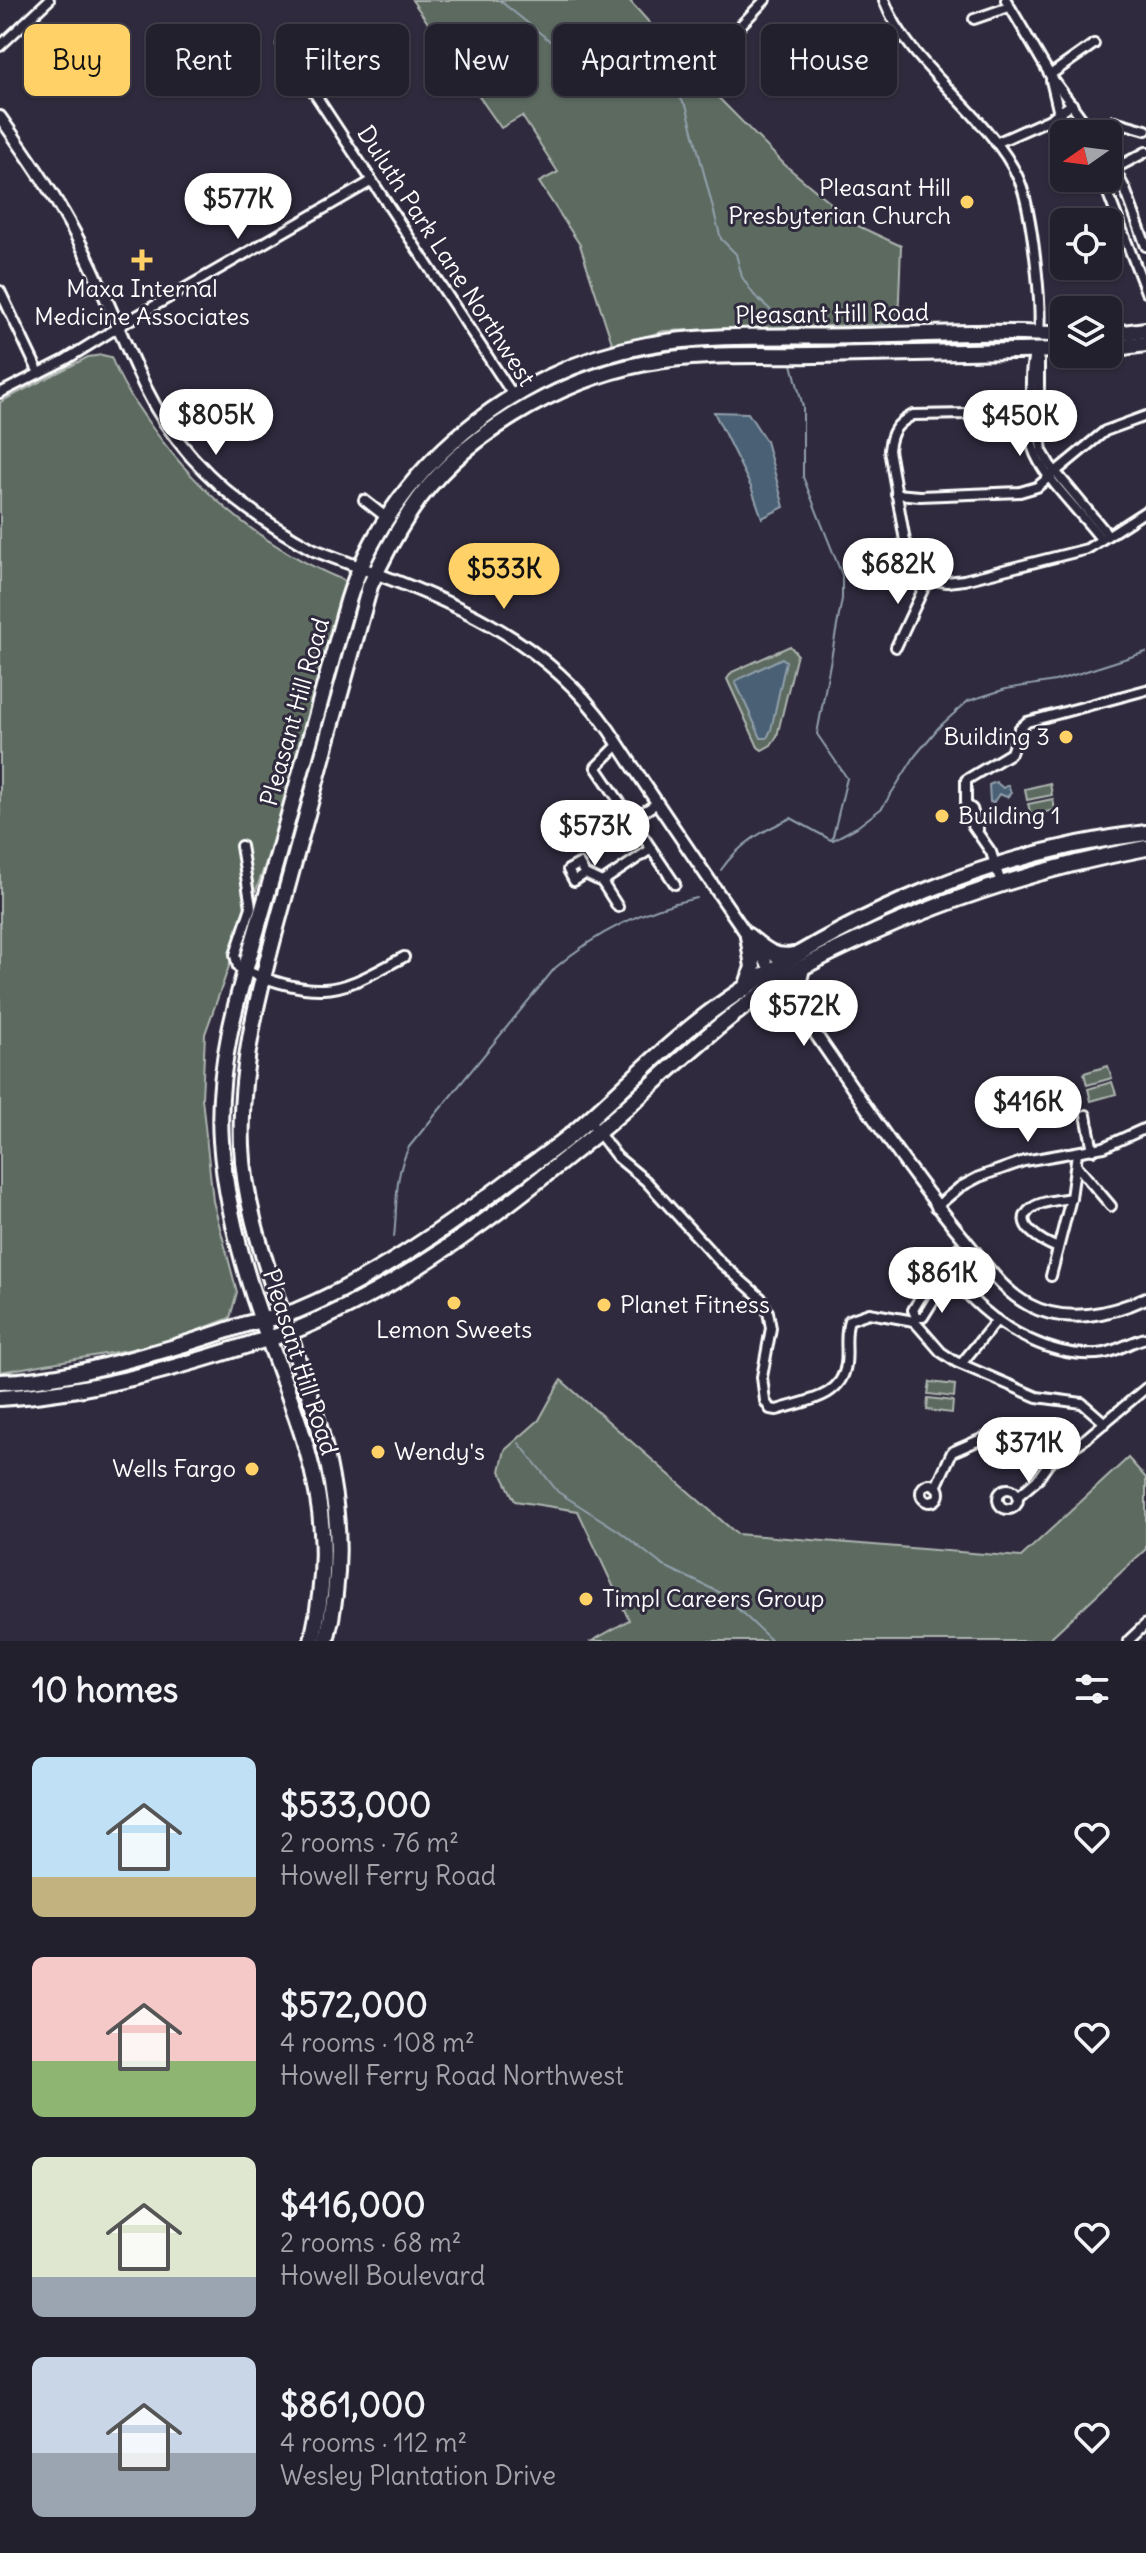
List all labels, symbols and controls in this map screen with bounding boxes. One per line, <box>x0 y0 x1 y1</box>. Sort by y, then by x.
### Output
chip: Buy <box>24 24 130 96</box>
chip: Rent <box>146 24 260 96</box>
chip: Filters <box>276 24 409 96</box>
chip: New <box>425 24 537 96</box>
chip: Apartment <box>553 24 745 96</box>
chip: House <box>761 24 897 96</box>
street label: Duluth Park Lane Northwest <box>351 119 542 391</box>
north arrow <box>1050 120 1122 192</box>
map controls <box>1050 120 1122 368</box>
place label: Pleasant Hill Presbyterian Church <box>728 172 951 230</box>
pin: $577K <box>182 173 294 241</box>
text: $577K <box>203 182 273 215</box>
marker: Pleasant Hill Presbyterian Church <box>958 193 976 211</box>
button: locate <box>1050 208 1122 280</box>
marker: Maxa Internal Medicine Associates <box>131 249 153 271</box>
place label: Maxa Internal Medicine Associates <box>34 273 250 331</box>
street label: Pleasant Hill Road <box>735 296 929 330</box>
button: layers <box>1050 296 1122 368</box>
pin: $805K <box>160 389 272 457</box>
pin: $450K <box>964 390 1076 458</box>
text: $805K <box>177 398 255 431</box>
text: $450K <box>981 399 1059 432</box>
pin: $682K <box>842 538 954 606</box>
pin: $533K <box>448 543 560 611</box>
text: $682K <box>861 547 935 580</box>
text: $533K <box>467 552 541 585</box>
street label: Pleasant Hill Road <box>253 614 335 809</box>
place label: Building 3 <box>943 721 1050 751</box>
marker: Building 3 <box>1057 728 1075 746</box>
pin: $573K <box>539 800 651 868</box>
place label: Building 1 <box>958 800 1061 830</box>
marker: Building 1 <box>933 807 951 825</box>
text: $573K <box>559 809 631 842</box>
pin: $572K <box>748 980 860 1048</box>
text: $572K <box>768 989 840 1022</box>
pin: $416K <box>972 1076 1084 1144</box>
text: $416K <box>993 1085 1063 1118</box>
pin: $861K <box>886 1247 998 1315</box>
text: $861K <box>907 1256 977 1289</box>
street label: Pleasant Hill Road <box>257 1265 345 1459</box>
place label: Planet Fitness <box>620 1289 770 1319</box>
marker: Lemon Sweets <box>445 1294 463 1312</box>
marker: Planet Fitness <box>595 1296 613 1314</box>
place label: Lemon Sweets <box>376 1314 532 1344</box>
pin: $371K <box>973 1417 1085 1485</box>
text: $371K <box>995 1426 1063 1459</box>
place label: Wendy's <box>394 1436 485 1466</box>
marker: Wendy's <box>369 1443 387 1461</box>
place label: Wells Fargo <box>112 1453 236 1483</box>
marker: Wells Fargo <box>243 1460 261 1478</box>
place label: Timpl Careers Group <box>602 1583 825 1613</box>
marker: Timpl Careers Group <box>577 1590 595 1608</box>
icon: filters <box>1070 1667 1114 1711</box>
text: 10 homes <box>32 1668 178 1711</box>
text: $533,000 <box>280 1783 431 1826</box>
icon: home <box>96 1789 192 1885</box>
icon: heart <box>1070 1815 1114 1859</box>
text: 2 rooms · 76 m² <box>280 1826 459 1859</box>
text: Howell Ferry Road <box>280 1859 496 1892</box>
text: $572,000 <box>280 1983 428 2026</box>
icon: home <box>96 1989 192 2085</box>
icon: heart <box>1070 2015 1114 2059</box>
text: 4 rooms · 108 m² <box>280 2026 475 2059</box>
text: Howell Ferry Road Northwest <box>280 2059 624 2092</box>
text: $416,000 <box>280 2183 426 2226</box>
icon: home <box>96 2189 192 2285</box>
icon: heart <box>1070 2215 1114 2259</box>
text: 2 rooms · 68 m² <box>280 2226 462 2259</box>
text: Howell Boulevard <box>280 2259 485 2292</box>
text: $861,000 <box>280 2383 426 2426</box>
icon: home <box>96 2389 192 2485</box>
icon: heart <box>1070 2415 1114 2459</box>
text: 4 rooms · 112 m² <box>280 2426 467 2459</box>
text: Wesley Plantation Drive <box>280 2459 556 2492</box>

